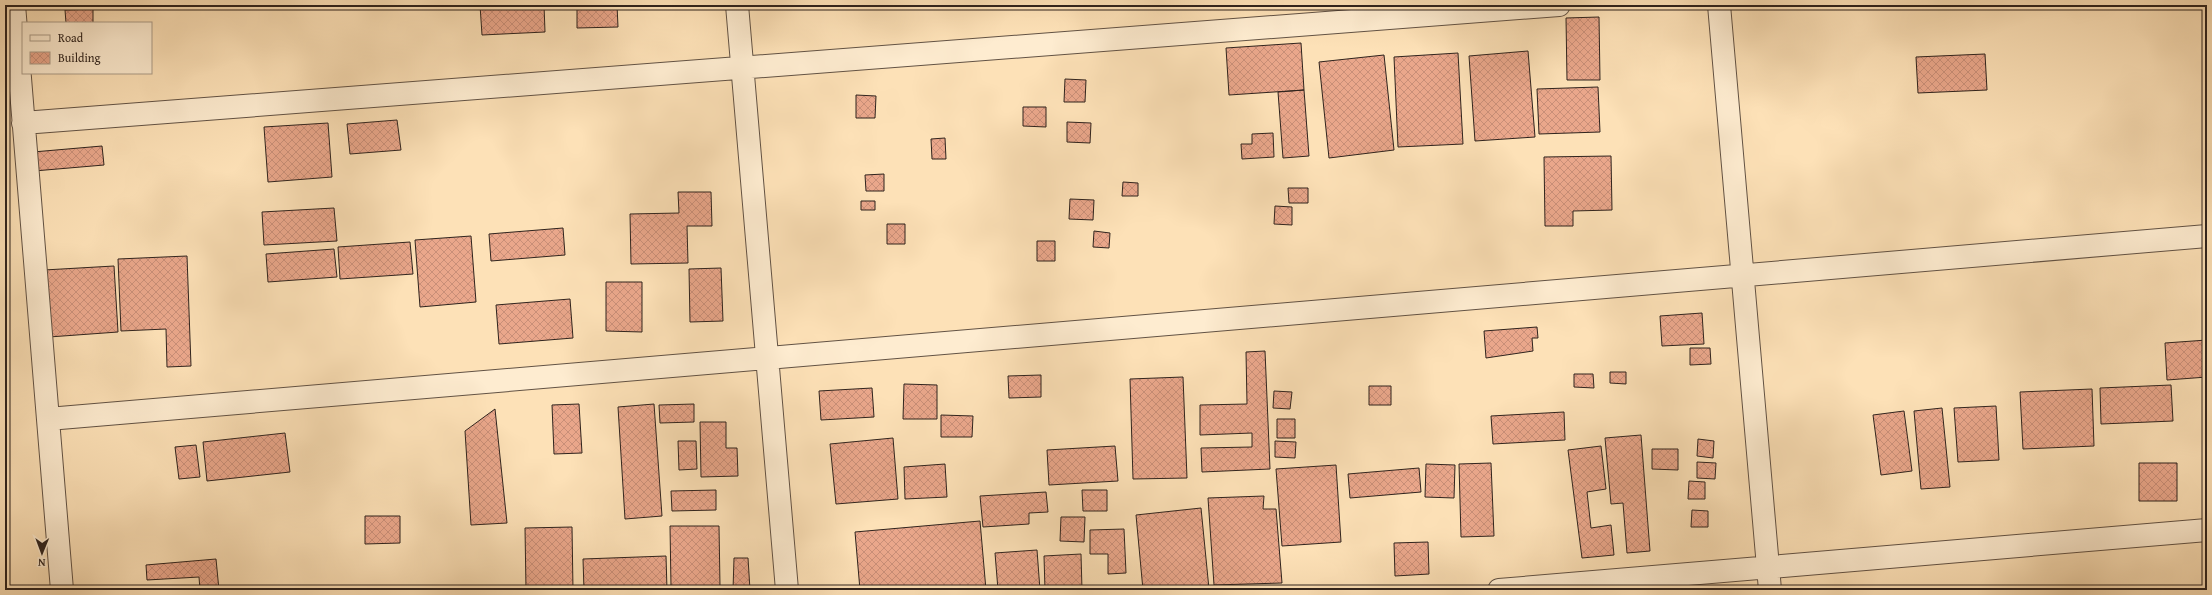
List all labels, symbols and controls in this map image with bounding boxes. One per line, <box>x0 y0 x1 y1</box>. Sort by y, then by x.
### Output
legend <box>22 22 152 74</box>
text: Road <box>58 29 84 46</box>
text: Building <box>58 49 101 66</box>
north arrow <box>22 533 62 573</box>
text: N <box>37 555 46 571</box>

